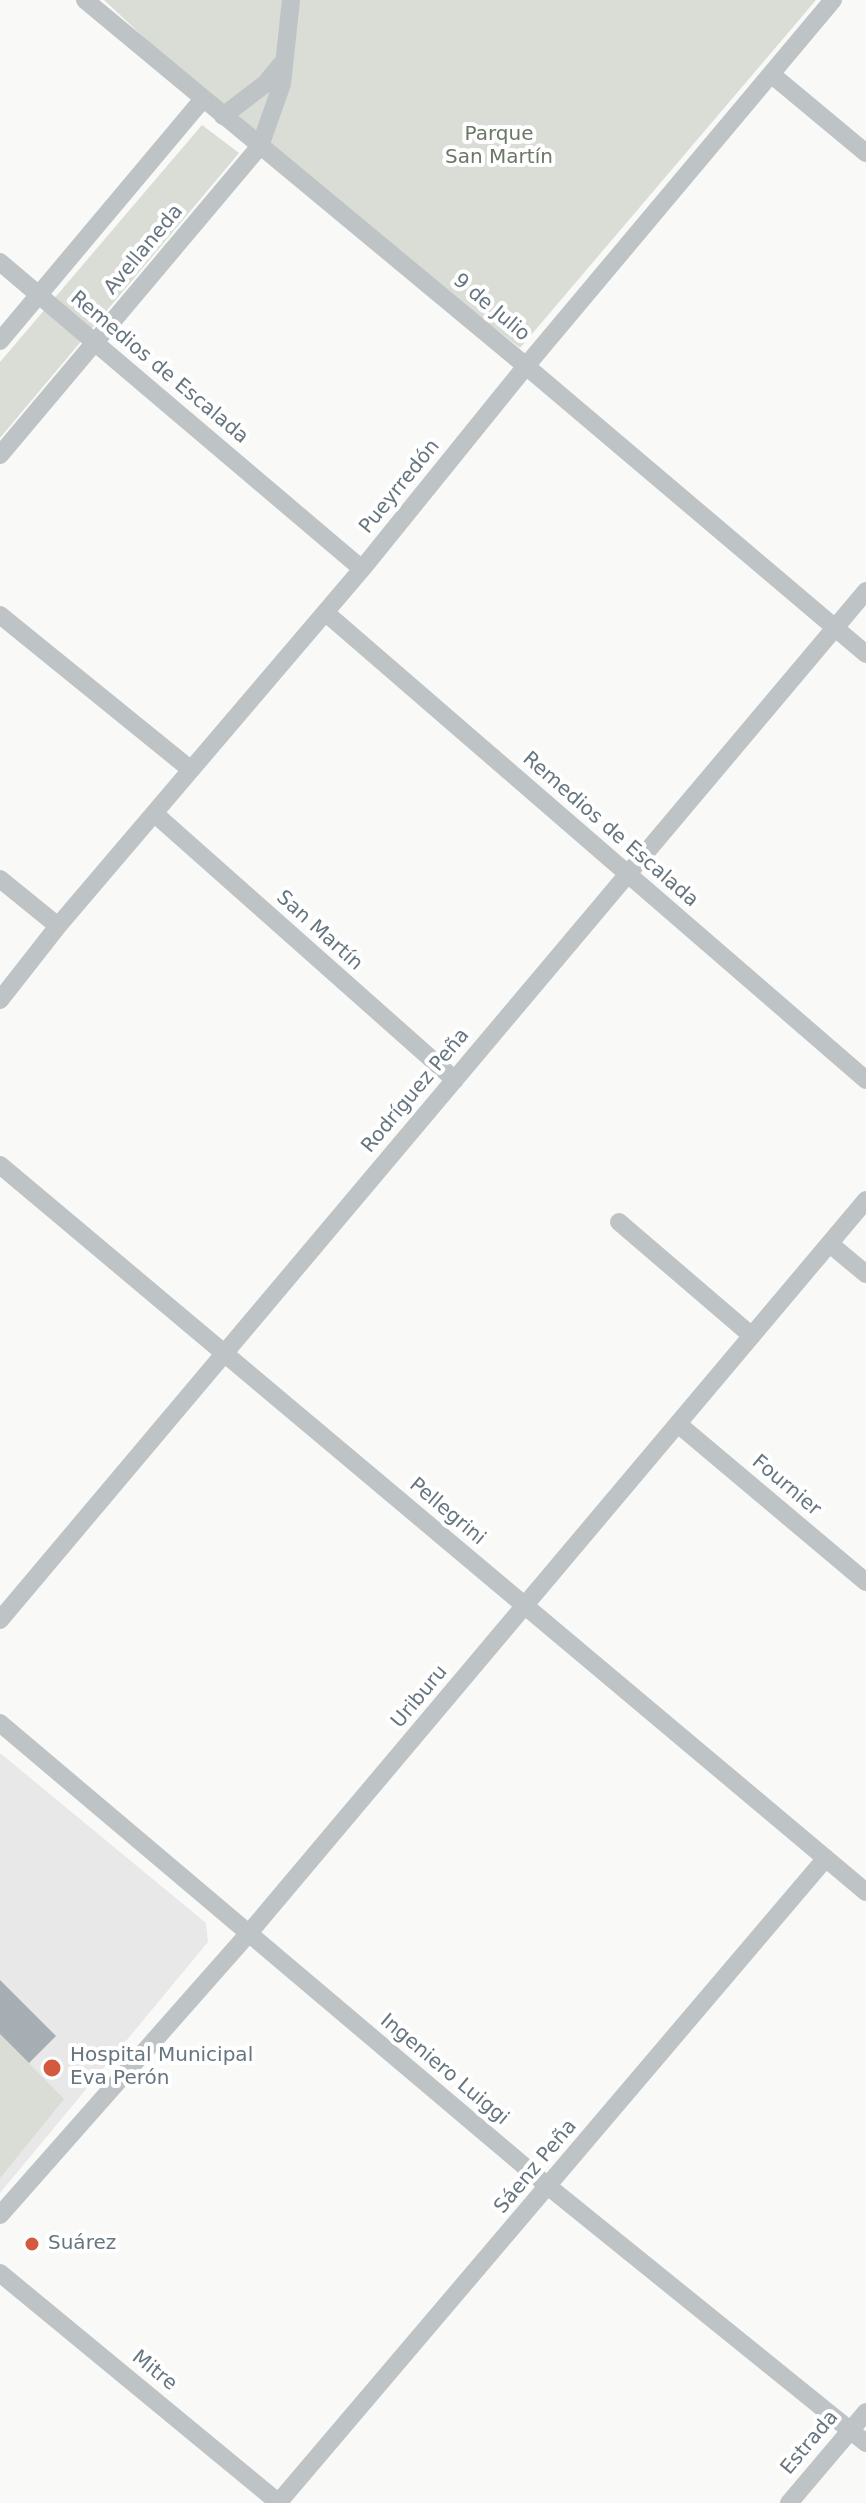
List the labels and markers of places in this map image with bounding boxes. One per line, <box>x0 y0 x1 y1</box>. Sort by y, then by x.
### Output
place label: Hospital Municipal Eva Perón <box>70 2044 253 2091</box>
marker: Hospital Municipal Eva Perón <box>41 2057 63 2079</box>
place label: Suárez <box>48 2232 116 2256</box>
marker: Suárez <box>23 2235 41 2253</box>

